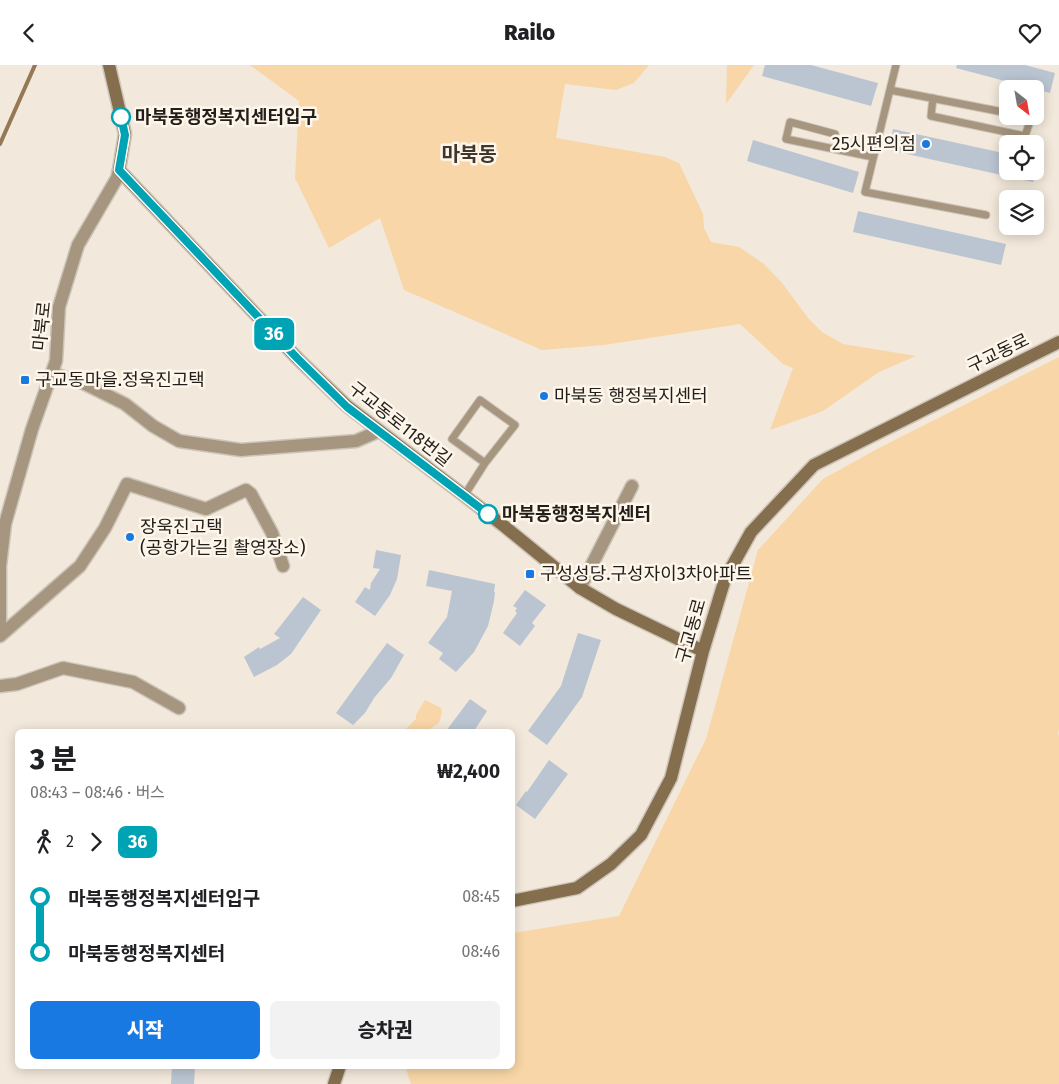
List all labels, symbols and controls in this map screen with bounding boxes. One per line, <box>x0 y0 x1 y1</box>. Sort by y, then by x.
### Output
icon: back <box>15 19 43 47</box>
text: Railo <box>504 19 555 46</box>
icon: heart <box>1016 19 1044 47</box>
north arrow <box>999 80 1044 125</box>
map controls <box>999 80 1044 235</box>
place label: 마북동행정복지센터입구 <box>135 106 317 128</box>
marker: 마북동행정복지센터입구 <box>111 107 131 127</box>
place label: 25시편의점 <box>832 133 916 155</box>
button: locate <box>999 135 1044 180</box>
marker: 25시편의점 <box>920 138 932 150</box>
district label: 마북동 <box>441 142 497 166</box>
button: layers <box>999 190 1044 235</box>
street label: 마북로 <box>28 300 56 352</box>
line badge: 36 <box>252 318 296 350</box>
text: 36 <box>264 323 284 345</box>
street label: 구교동로 <box>963 329 1033 377</box>
place label: 구교동마을.정욱진고택 <box>35 369 205 391</box>
marker: 구교동마을.정욱진고택 <box>19 374 31 386</box>
street label: 구교동로118번길 <box>344 377 456 471</box>
place label: 마북동 행정복지센터 <box>554 385 708 407</box>
marker: 마북동 행정복지센터 <box>538 390 550 402</box>
place label: 마북동행정복지센터 <box>502 503 651 525</box>
marker: 마북동행정복지센터 <box>478 504 498 524</box>
place label: 장욱진고택 (공항가는길 촬영장소) <box>140 516 306 559</box>
marker: 장욱진고택 (공항가는길 촬영장소) <box>124 531 136 543</box>
place label: 구성성당.구성자이3차아파트 <box>540 563 752 585</box>
marker: 구성성당.구성자이3차아파트 <box>524 568 536 580</box>
street label: 구교동로 <box>671 596 711 666</box>
text: 3 분 <box>30 743 77 776</box>
text: ₩2,400 <box>437 760 500 783</box>
text: 08:43 – 08:46 · 버스 <box>30 783 165 802</box>
icon: walk <box>30 828 58 856</box>
icon: forward <box>82 828 110 856</box>
text: 36 <box>128 831 147 853</box>
text: 2 <box>66 832 74 851</box>
text: 마북동행정복지센터입구 <box>68 887 260 910</box>
text: 08:45 <box>462 887 500 906</box>
text: 마북동행정복지센터 <box>68 942 225 965</box>
text: 08:46 <box>461 942 500 961</box>
button: 시작 <box>30 1001 260 1059</box>
button: 승차권 <box>270 1001 500 1059</box>

